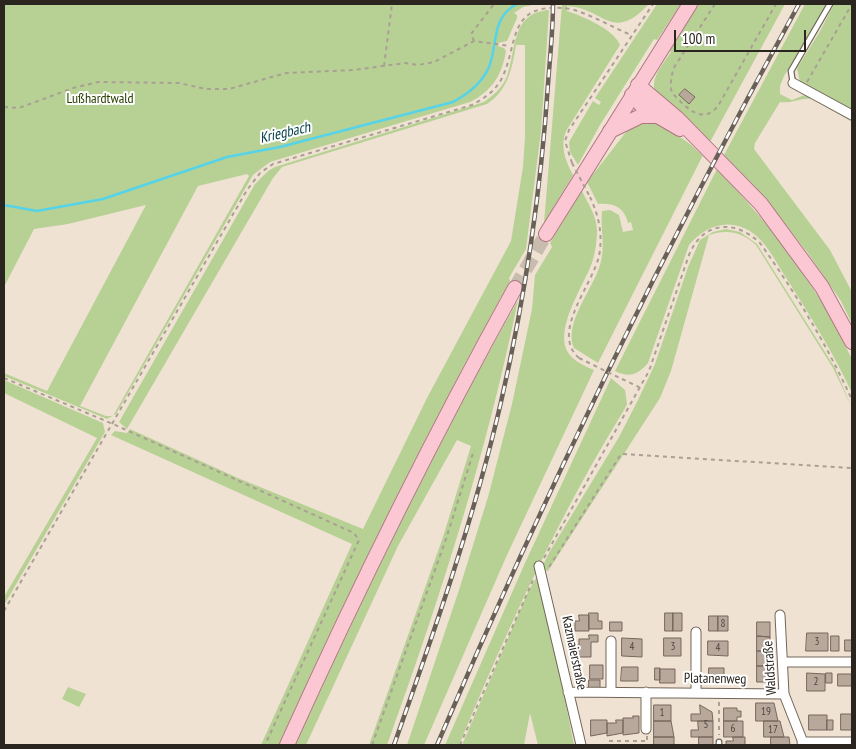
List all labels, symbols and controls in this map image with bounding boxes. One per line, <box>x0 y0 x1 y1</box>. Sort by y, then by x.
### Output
scale bar <box>676 20 808 52</box>
text: 100 m <box>682 29 715 48</box>
park label: Lußhardtwald <box>66 91 134 107</box>
water label: Kriegbach <box>258 118 312 148</box>
street label: Kazmaierstraße <box>558 614 590 692</box>
house number: 8 <box>721 617 725 631</box>
house number: 3 <box>815 635 819 649</box>
house number: 4 <box>630 640 634 654</box>
house number: 3 <box>671 640 675 654</box>
street label: Waldstraße <box>760 640 780 696</box>
house number: 4 <box>716 641 720 655</box>
street label: Platanenweg <box>684 670 746 688</box>
house number: 2 <box>814 675 818 689</box>
house number: 19 <box>761 705 771 719</box>
house number: 1 <box>660 706 664 720</box>
house number: 5 <box>704 718 708 732</box>
house number: 6 <box>731 722 735 736</box>
house number: 17 <box>768 723 778 737</box>

